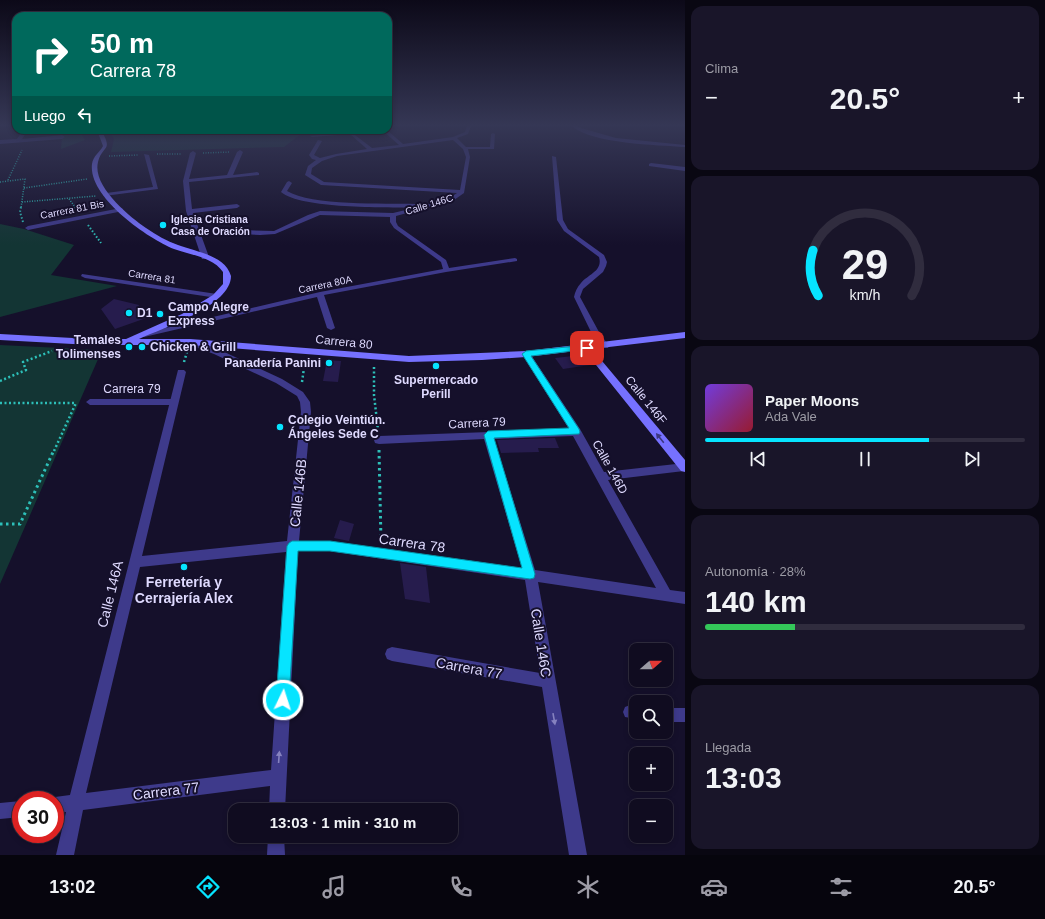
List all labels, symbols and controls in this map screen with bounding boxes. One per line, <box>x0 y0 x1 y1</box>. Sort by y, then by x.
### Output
icon: right <box>24 28 76 80</box>
text: 50 m <box>90 28 154 59</box>
text: Carrera 78 <box>90 61 176 81</box>
text: Clima <box>705 61 738 76</box>
text: 20.5° <box>830 82 900 115</box>
text: − <box>705 85 718 110</box>
text: + <box>1012 85 1025 110</box>
icon: left <box>74 104 96 126</box>
text: Luego <box>24 107 66 124</box>
street label: Calle 146C <box>404 192 454 217</box>
street label: Carrera 81 Bis <box>39 198 105 221</box>
place label: Iglesia Cristiana Casa de Oración <box>171 214 250 237</box>
marker: Iglesia Cristiana Casa de Oración <box>158 220 168 230</box>
text: 29 <box>842 240 888 287</box>
street label: Carrera 81 <box>127 267 177 286</box>
street label: Carrera 80A <box>297 273 353 296</box>
text: km/h <box>850 286 881 302</box>
place label: Campo Alegre Express <box>168 300 249 328</box>
place label: D1 <box>137 306 153 320</box>
marker: D1 <box>124 308 134 318</box>
marker: Campo Alegre Express <box>155 309 165 319</box>
pin <box>570 331 604 365</box>
street label: Carrera 80 <box>315 332 374 352</box>
place label: Tamales Tolimenses <box>56 333 121 361</box>
icon: arrive <box>576 337 598 359</box>
place label: Chicken & Grill <box>150 340 236 354</box>
marker: Tamales Tolimenses <box>124 342 134 352</box>
marker: Chicken & Grill <box>137 342 147 352</box>
place label: Panadería Panini <box>224 356 321 370</box>
marker: Panadería Panini <box>324 358 334 368</box>
marker: Supermercado Perill <box>431 361 441 371</box>
place label: Supermercado Perill <box>394 373 478 401</box>
street label: Calle 146F <box>622 373 670 427</box>
street label: Carrera 79 <box>103 382 161 396</box>
text: Paper Moons <box>765 392 859 409</box>
text: Ada Vale <box>765 409 817 424</box>
place label: Colegio Veintiún. Ángeles Sede C <box>288 413 385 441</box>
street label: Carrera 79 <box>448 414 506 431</box>
marker: Colegio Veintiún. Ángeles Sede C <box>275 422 285 432</box>
one-way arrow <box>656 432 665 443</box>
street label: Calle 146D <box>589 438 631 497</box>
icon: previous <box>747 448 769 470</box>
icon: pause <box>854 448 876 470</box>
icon: next <box>961 448 983 470</box>
street label: Calle 146B <box>286 458 310 528</box>
street label: Carrera 78 <box>378 530 446 556</box>
street label: Calle 146A <box>94 558 126 629</box>
marker: Ferretería y Cerrajería Alex <box>179 562 189 572</box>
text: Autonomía · 28% <box>705 564 805 579</box>
place label: Ferretería y Cerrajería Alex <box>135 574 233 606</box>
text: 140 km <box>705 585 807 618</box>
street label: Calle 146C <box>528 608 554 678</box>
north arrow <box>629 643 673 687</box>
map controls <box>629 643 673 843</box>
street label: Carrera 77 <box>435 654 504 682</box>
position arrow <box>262 679 304 721</box>
button: search <box>629 695 673 739</box>
one-way arrow <box>551 713 557 725</box>
text: Llegada <box>705 740 751 755</box>
button: + <box>629 747 673 791</box>
one-way arrow <box>276 751 283 763</box>
text: 13:03 <box>705 761 782 794</box>
street label: Carrera 77 <box>132 779 200 803</box>
speed limit sign: 30 <box>12 791 64 843</box>
button: − <box>629 799 673 843</box>
text: 13:03 · 1 min · 310 m <box>270 814 416 831</box>
icon: directions <box>194 873 222 901</box>
icon: music <box>320 873 348 901</box>
icon: phone <box>447 873 475 901</box>
icon: climate <box>574 873 602 901</box>
icon: car <box>700 873 728 901</box>
icon: filters <box>827 873 855 901</box>
text: 13:02 <box>49 877 95 897</box>
text: 20.5° <box>953 877 996 897</box>

